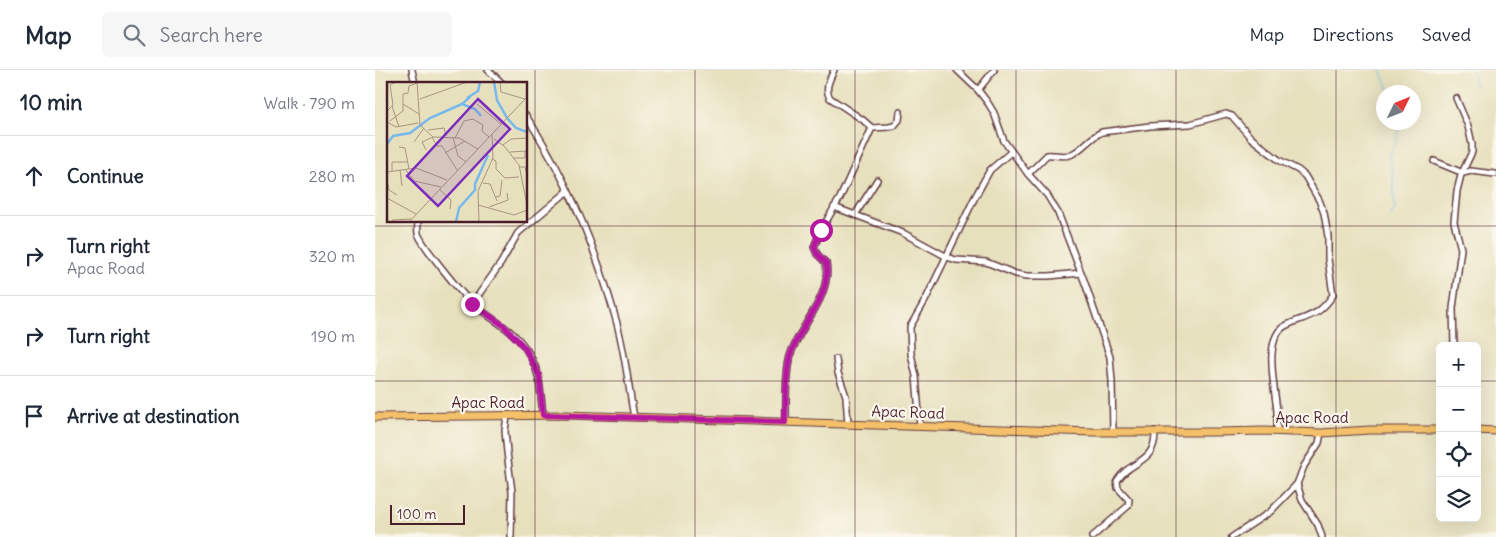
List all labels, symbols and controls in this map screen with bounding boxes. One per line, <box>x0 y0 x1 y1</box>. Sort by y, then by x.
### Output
search box <box>102 12 452 57</box>
text: Map <box>25 20 72 50</box>
icon: search <box>120 21 148 49</box>
text: Search here <box>160 23 263 47</box>
text: Map <box>1249 23 1284 46</box>
text: Directions <box>1312 23 1394 46</box>
text: Saved <box>1422 23 1471 46</box>
inset map <box>387 82 527 222</box>
north arrow <box>1376 85 1421 130</box>
text: 10 min <box>20 89 82 116</box>
text: Walk · 790 m <box>264 93 355 113</box>
icon: ahead <box>20 162 48 190</box>
text: Continue <box>67 164 144 188</box>
text: 280 m <box>309 166 355 186</box>
route start <box>810 219 833 242</box>
text: Turn right <box>67 234 150 258</box>
icon: right <box>20 242 48 270</box>
text: 320 m <box>309 246 355 266</box>
text: Apac Road <box>67 258 145 278</box>
route end <box>461 293 484 316</box>
icon: right <box>20 322 48 350</box>
text: Turn right <box>67 324 150 348</box>
text: 190 m <box>311 326 355 346</box>
map controls <box>1436 342 1481 522</box>
button: + <box>1436 342 1481 387</box>
button: − <box>1436 387 1481 432</box>
street label: Apac Road <box>451 393 525 412</box>
street label: Apac Road <box>871 401 945 423</box>
icon: arrive <box>20 402 48 430</box>
text: Arrive at destination <box>67 404 240 428</box>
street label: Apac Road <box>1275 408 1349 427</box>
button: locate <box>1436 432 1481 477</box>
button: layers <box>1436 477 1481 522</box>
scale bar <box>390 502 465 525</box>
text: 100 m <box>397 505 437 523</box>

